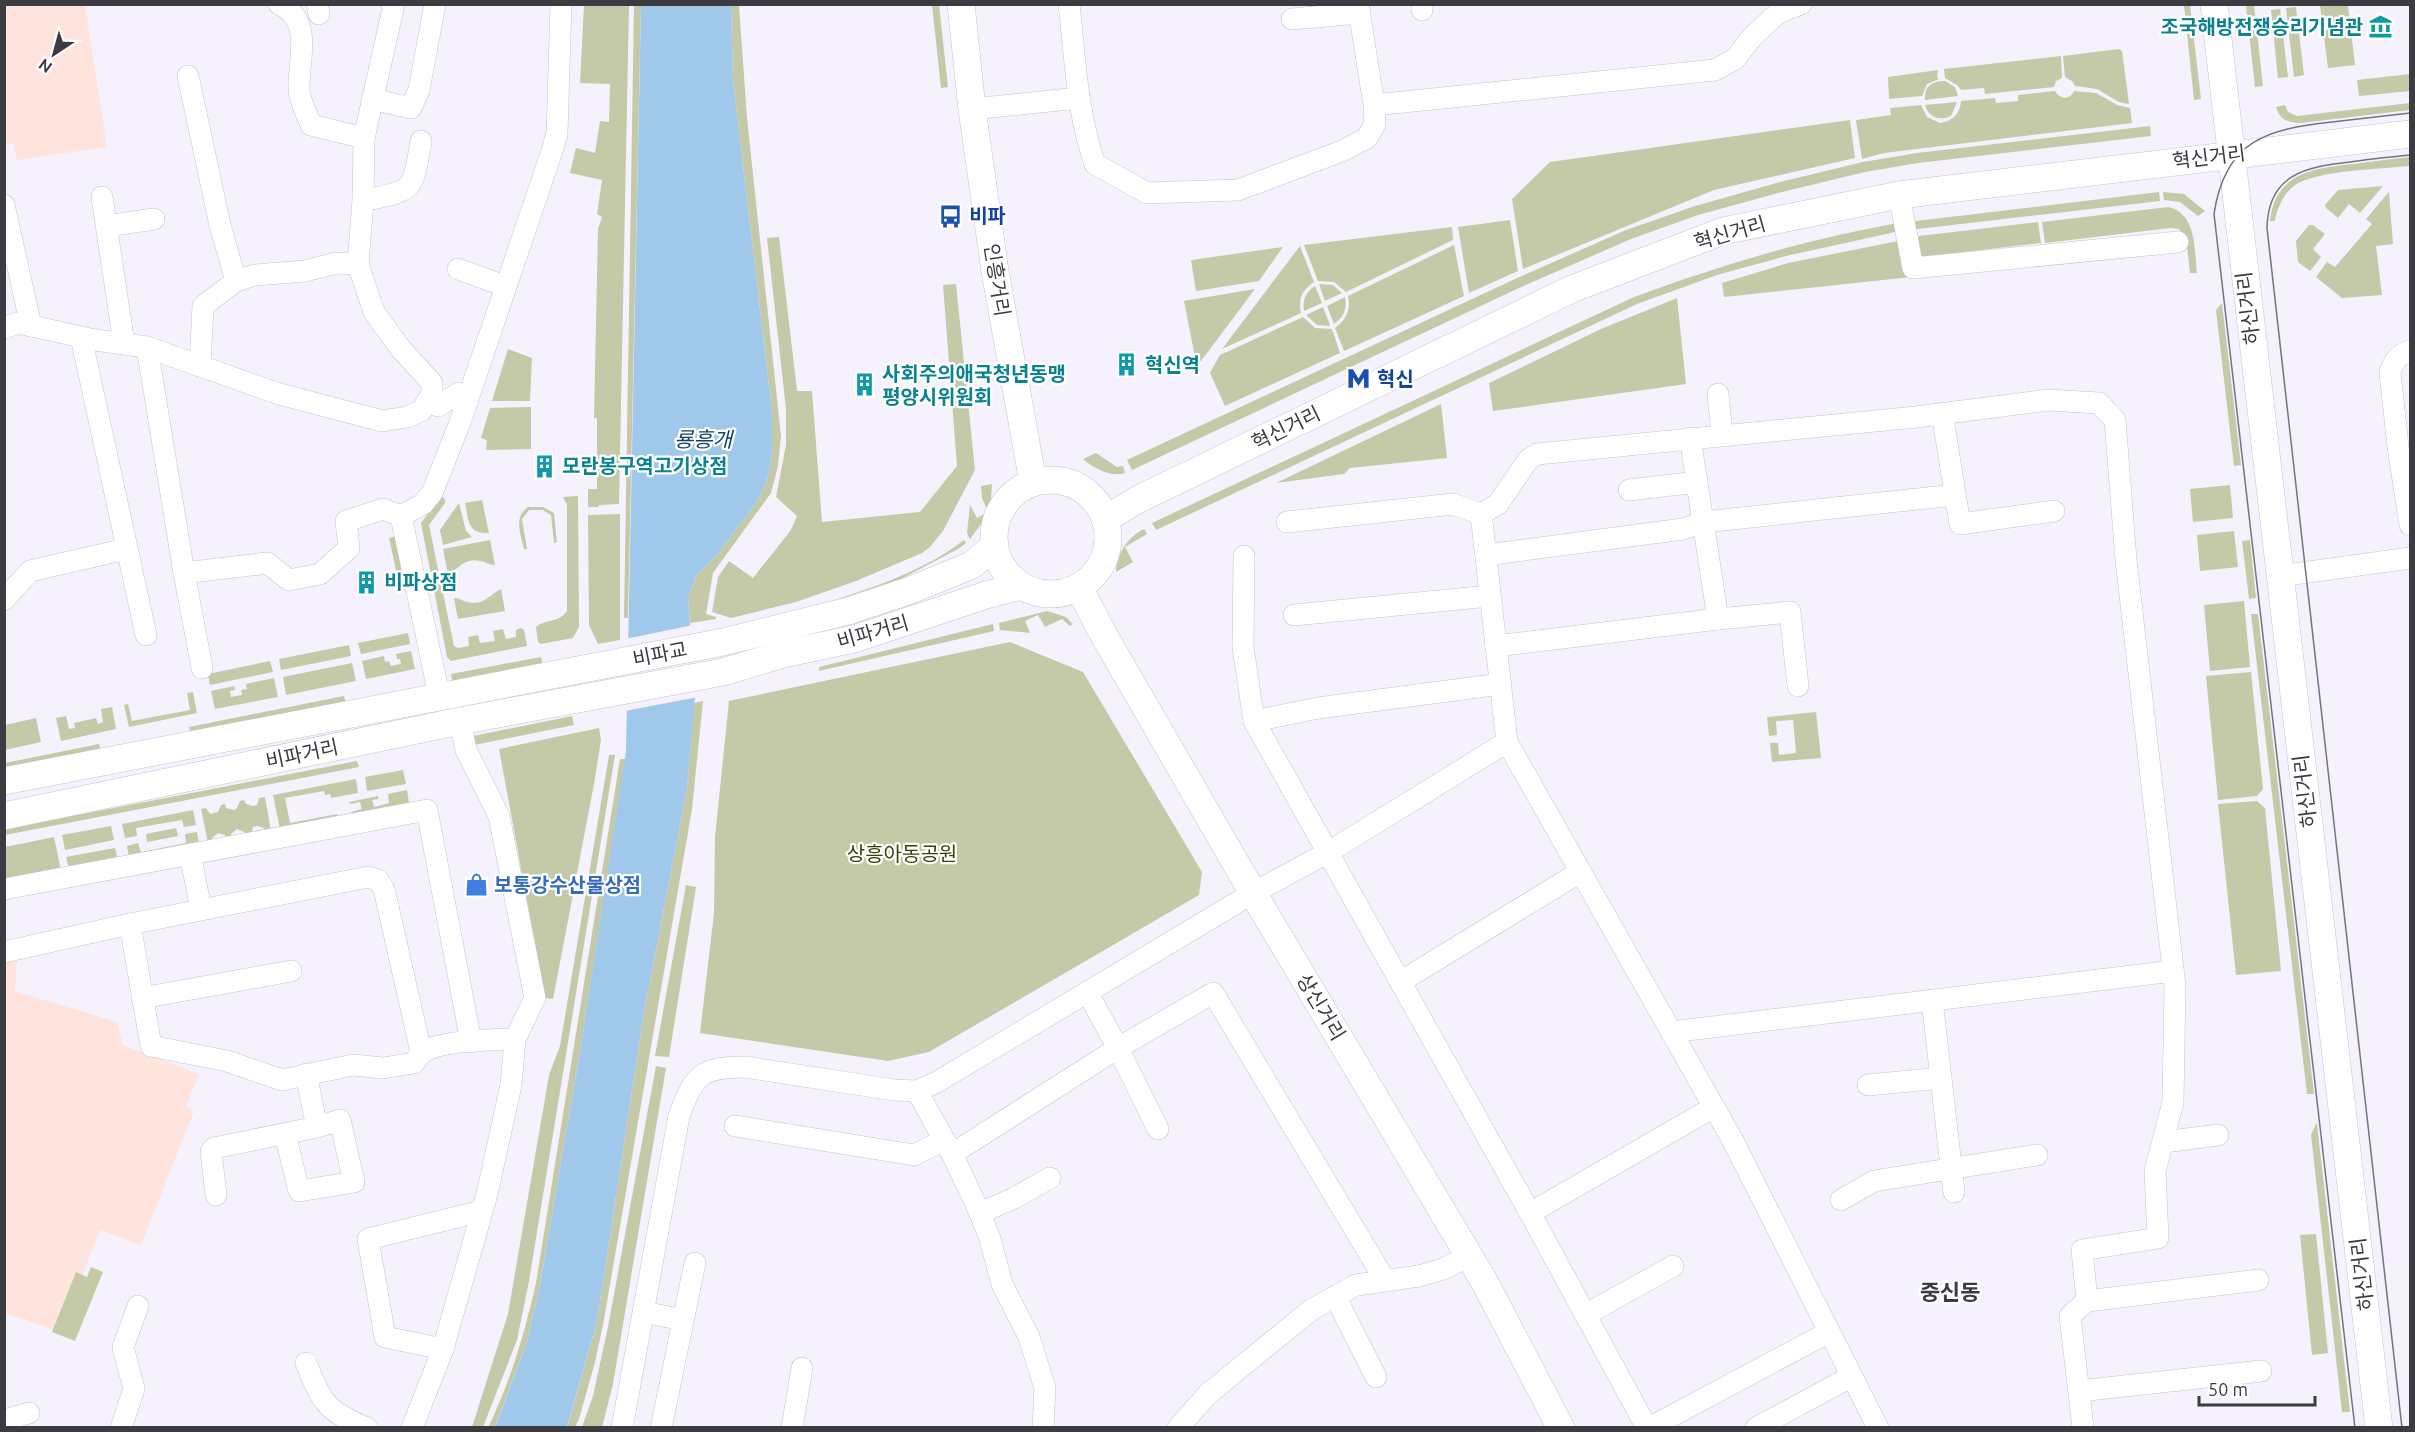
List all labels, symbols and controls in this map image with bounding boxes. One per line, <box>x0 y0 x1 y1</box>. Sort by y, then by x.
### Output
museum icon: 조국해방전쟁승리기념관 <box>2368 14 2394 40</box>
place label: 조국해방전쟁승리기념관 <box>2161 15 2364 38</box>
north arrow <box>24 24 84 84</box>
text: N <box>35 55 55 77</box>
street label: 혁신거리 <box>2171 141 2247 172</box>
bus stop icon: 비파 <box>938 203 964 229</box>
place label: 비파 <box>969 204 1006 227</box>
street label: 혁신거리 <box>1691 211 1768 254</box>
street label: 인흥거리 <box>980 242 1015 318</box>
street label: 하신거리 <box>2232 270 2263 346</box>
building icon: 혁신역 <box>1114 352 1140 378</box>
place label: 혁신역 <box>1145 353 1200 376</box>
place label: 사회주의애국청년동맹 평양시위원회 <box>882 362 1066 408</box>
metro station icon: 혁신 <box>1346 366 1372 392</box>
place label: 혁신 <box>1377 367 1414 390</box>
building icon: 사회주의애국청년동맹 평양시위원회 <box>851 372 877 398</box>
street label: 혁신거리 <box>1248 401 1324 454</box>
water label: 룡흥개 <box>674 427 735 451</box>
building icon: 모란봉구역고기상점 <box>531 453 557 479</box>
place label: 모란봉구역고기상점 <box>562 454 728 477</box>
building icon: 비파상점 <box>353 569 379 595</box>
place label: 비파상점 <box>384 570 458 593</box>
street label: 비파거리 <box>834 610 911 653</box>
street label: 비파교 <box>631 637 689 670</box>
street label: 비파거리 <box>264 735 340 772</box>
street label: 하신거리 <box>2289 753 2320 829</box>
park label: 상흥아동공원 <box>847 842 957 865</box>
shop icon: 보통강수산물상점 <box>463 872 489 898</box>
place label: 보통강수산물상점 <box>494 873 641 896</box>
street label: 상신거리 <box>1293 969 1350 1044</box>
street label: 하신거리 <box>2346 1236 2377 1312</box>
district label: 중신동 <box>1920 1279 1980 1304</box>
scale bar <box>2199 1369 2314 1407</box>
text: 50 m <box>2208 1379 2248 1399</box>

